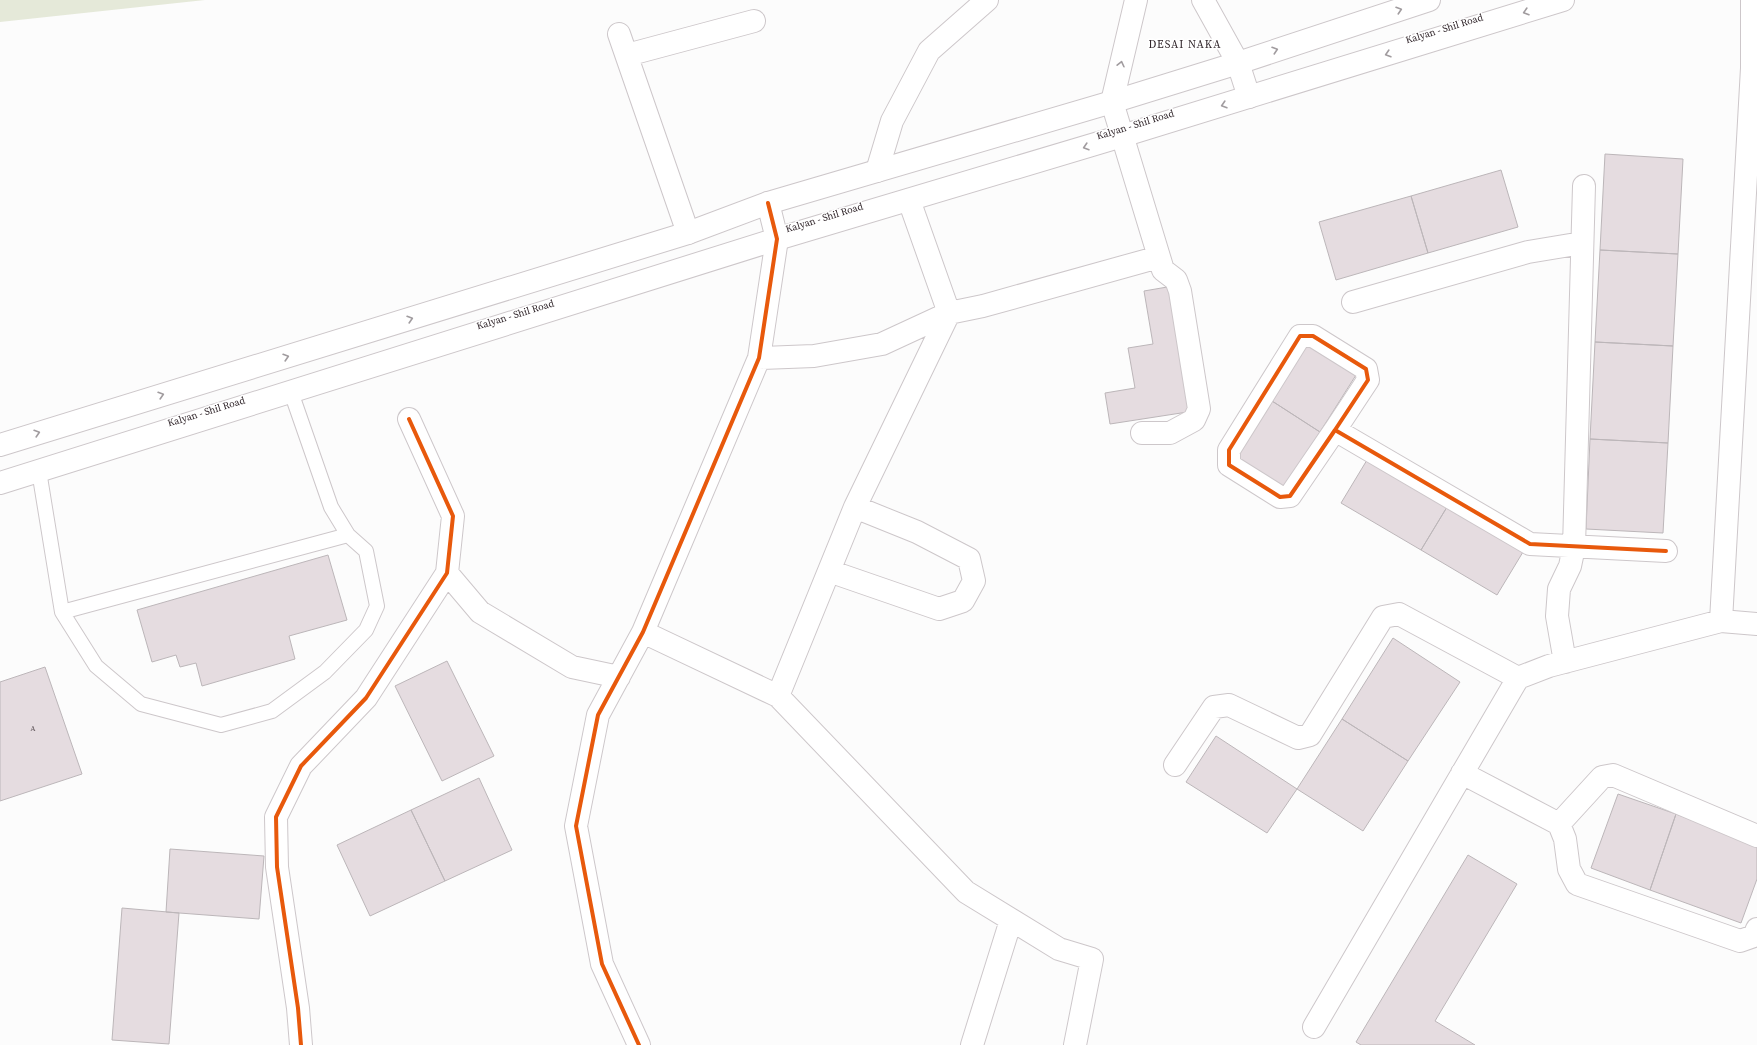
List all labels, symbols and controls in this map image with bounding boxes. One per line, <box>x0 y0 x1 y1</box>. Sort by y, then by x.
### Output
one-way arrow <box>1395 6 1402 15</box>
one-way arrow <box>1523 7 1530 15</box>
street label: Kalyan - Shil Road <box>1404 10 1485 46</box>
district label: DESAI NAKA <box>1149 37 1221 52</box>
one-way arrow <box>1272 47 1279 55</box>
one-way arrow <box>1385 49 1392 58</box>
one-way arrow <box>1116 60 1124 67</box>
one-way arrow <box>1221 100 1228 109</box>
street label: Kalyan - Shil Road <box>1095 106 1176 142</box>
one-way arrow <box>1083 142 1090 151</box>
street label: Kalyan - Shil Road <box>784 199 865 235</box>
street label: Kalyan - Shil Road <box>475 296 556 332</box>
one-way arrow <box>406 315 413 323</box>
one-way arrow <box>282 353 289 362</box>
one-way arrow <box>158 391 165 400</box>
street label: Kalyan - Shil Road <box>166 393 247 429</box>
one-way arrow <box>34 430 41 438</box>
house number: A <box>30 723 36 734</box>

